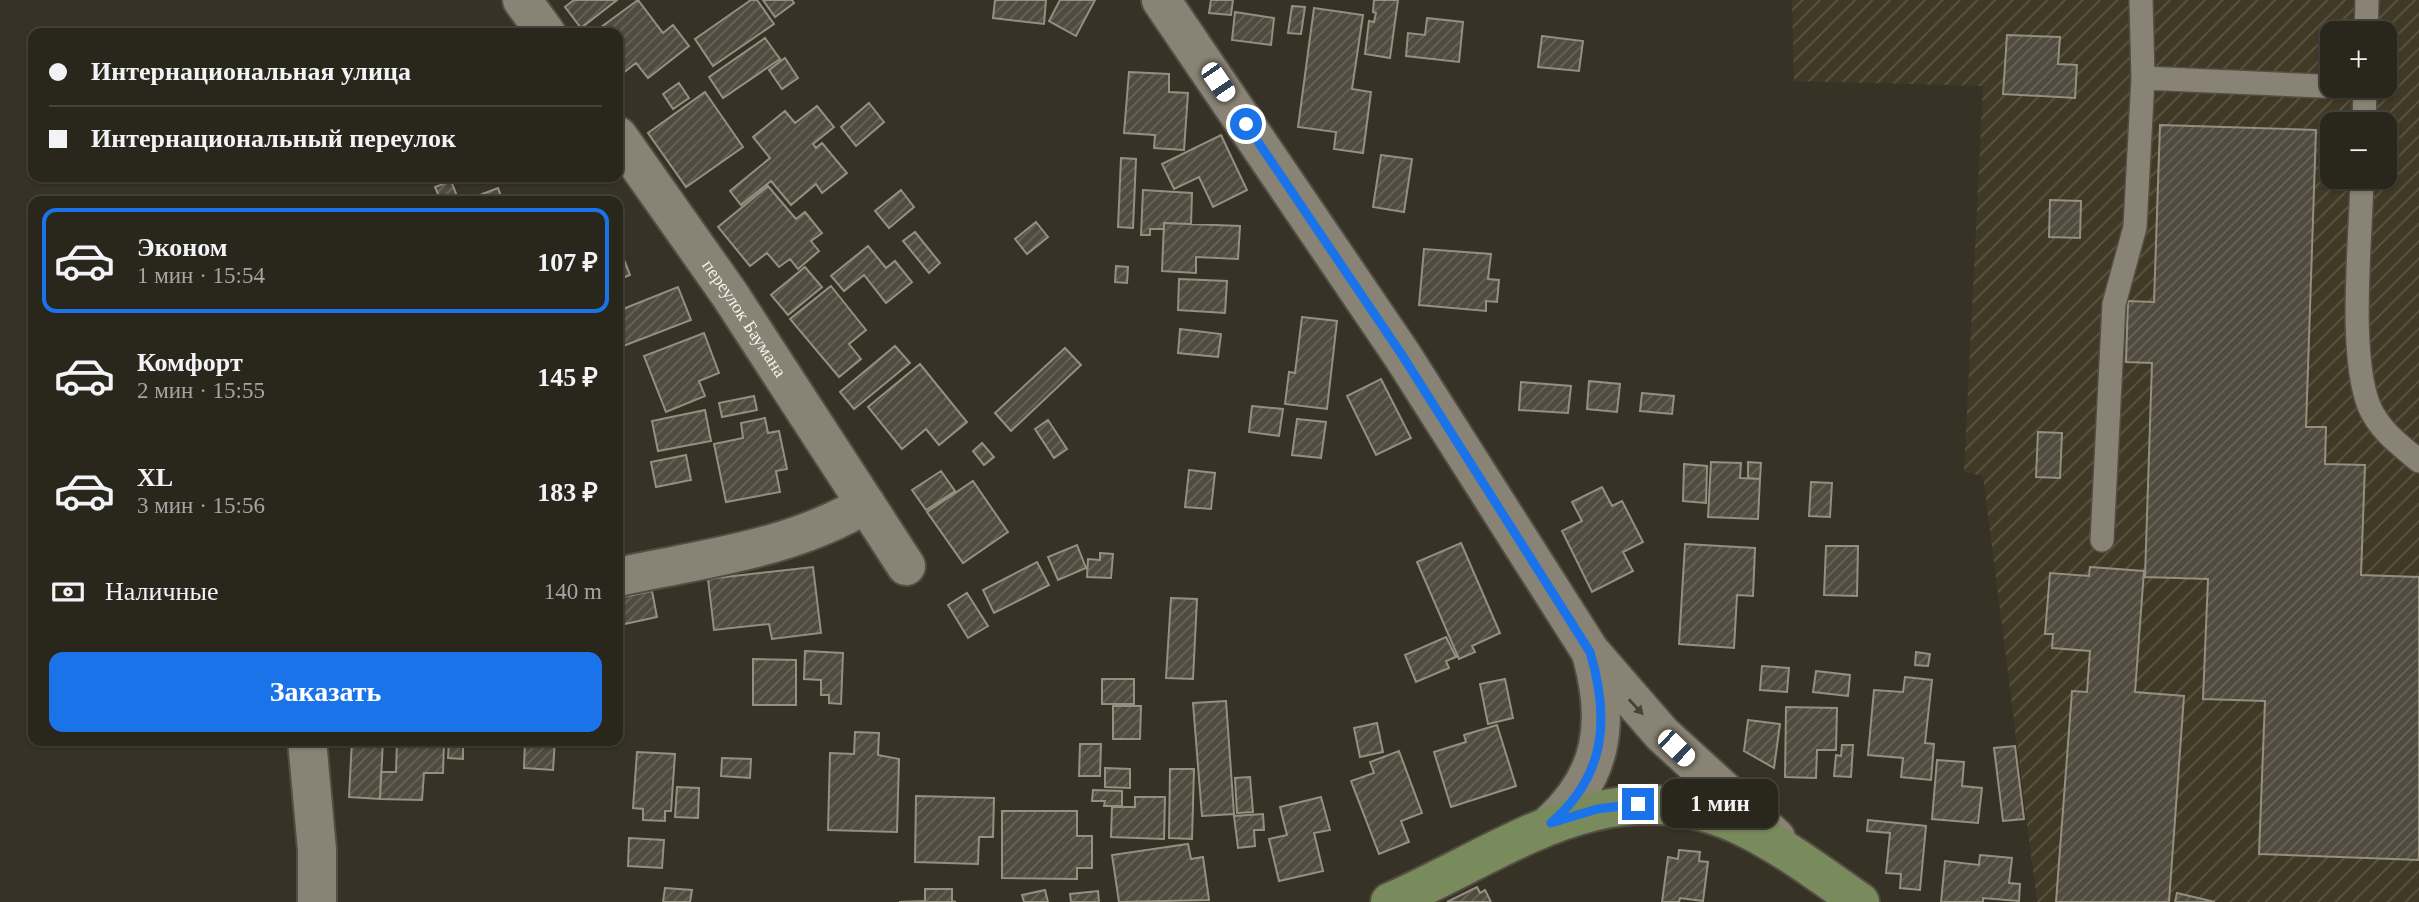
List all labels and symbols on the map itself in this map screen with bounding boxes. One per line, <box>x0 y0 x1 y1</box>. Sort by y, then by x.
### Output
car <box>1198 59 1239 105</box>
route start <box>1230 108 1262 140</box>
street label: переулок Баумана <box>698 256 791 381</box>
one-way arrow <box>1628 698 1644 715</box>
car <box>1654 726 1699 770</box>
callout: 1 мин <box>1662 780 1778 828</box>
route end <box>1622 788 1654 820</box>

